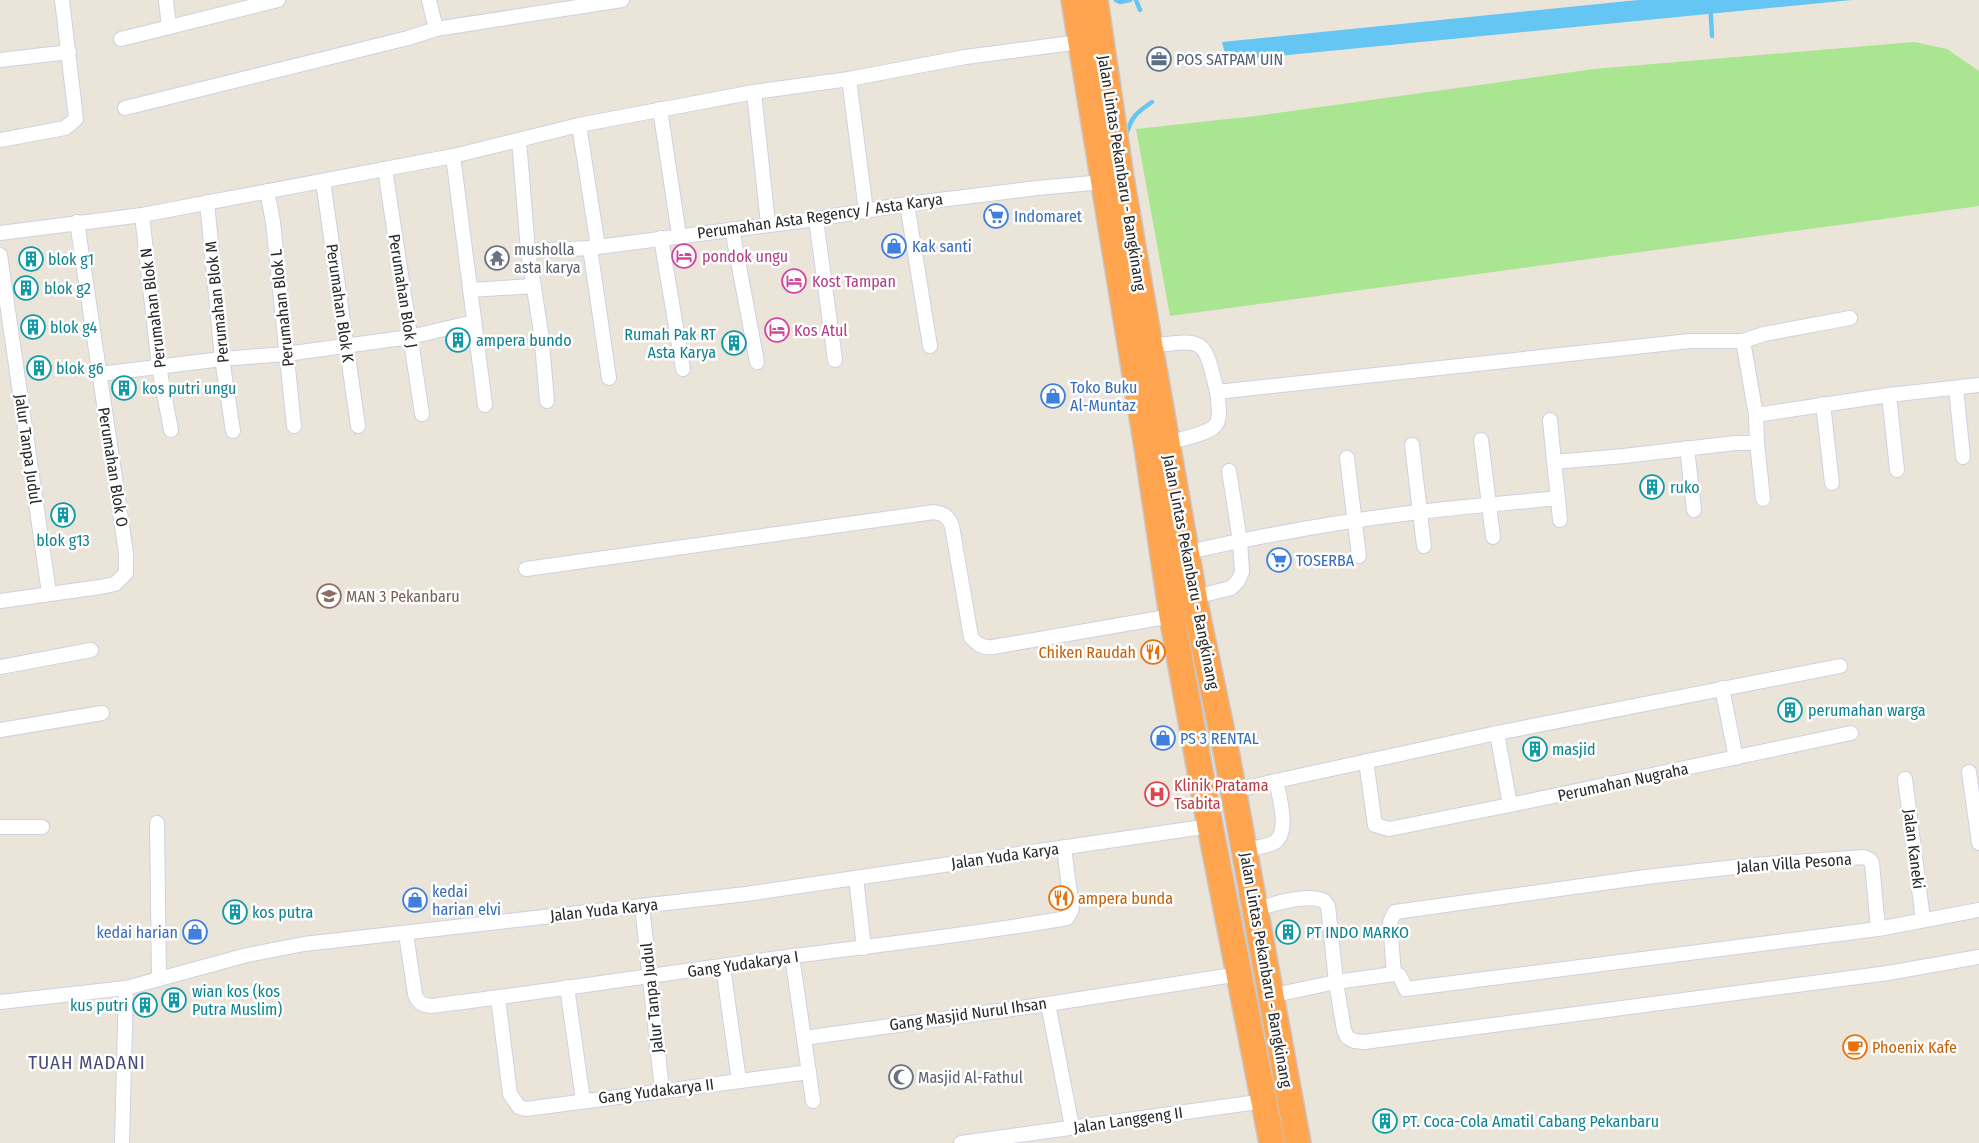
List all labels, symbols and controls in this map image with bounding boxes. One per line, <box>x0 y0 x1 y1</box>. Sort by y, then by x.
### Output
office icon: POS SATPAM UIN <box>1146 46 1172 72</box>
place label: POS SATPAM UIN <box>1176 50 1283 69</box>
street label: Jalan Lintas Pekanbaru - Bangkinang <box>1094 54 1150 293</box>
street label: Perumahan Asta Regency / Asta Karya <box>696 189 944 243</box>
supermarket icon: Indomaret <box>983 203 1009 229</box>
place label: Indomaret <box>1014 207 1083 226</box>
street label: Perumahan Blok J <box>385 233 421 349</box>
shop icon: Kak santi <box>881 233 907 259</box>
place label: Kak santi <box>912 237 972 256</box>
street label: Perumahan Blok M <box>201 240 233 364</box>
place label: musholla asta karya <box>514 240 581 277</box>
street label: Perumahan Blok K <box>322 243 358 364</box>
hotel icon: pondok ungu <box>671 243 697 269</box>
temple icon: musholla asta karya <box>484 245 510 271</box>
building icon: blok g1 <box>18 246 44 272</box>
street label: Perumahan Blok N <box>136 247 170 369</box>
place label: pondok ungu <box>702 247 788 266</box>
street label: Perumahan Blok L <box>266 248 298 368</box>
place label: blok g1 <box>48 250 94 269</box>
hotel icon: Kost Tampan <box>781 268 807 294</box>
place label: Kost Tampan <box>812 272 896 291</box>
building icon: blok g2 <box>13 275 39 301</box>
place label: blok g2 <box>44 279 91 298</box>
building icon: blok g4 <box>20 314 46 340</box>
hotel icon: Kos Atul <box>764 317 790 343</box>
place label: blok g4 <box>50 318 98 337</box>
place label: Kos Atul <box>794 321 848 340</box>
place label: Rumah Pak RT Asta Karya <box>624 325 717 362</box>
building icon: ampera bundo <box>445 327 471 353</box>
building icon: Rumah Pak RT Asta Karya <box>721 330 747 356</box>
place label: ampera bundo <box>476 331 572 350</box>
building icon: blok g6 <box>26 355 52 381</box>
place label: blok g6 <box>56 359 104 378</box>
building icon: kos putri ungu <box>111 375 137 401</box>
place label: Toko Buku Al-Muntaz <box>1070 378 1137 415</box>
place label: kos putri ungu <box>142 379 236 398</box>
shop icon: Toko Buku Al-Muntaz <box>1040 383 1066 409</box>
street label: Jalur Tanpa Judul <box>11 393 45 505</box>
street label: Perumahan Blok O <box>94 406 132 528</box>
street label: Jalan Lintas Pekanbaru - Bangkinang <box>1159 453 1223 691</box>
building icon: ruko <box>1639 474 1665 500</box>
place label: ruko <box>1670 478 1700 497</box>
building icon: blok g13 <box>50 502 76 528</box>
place label: blok g13 <box>36 531 90 550</box>
supermarket icon: TOSERBA <box>1266 547 1292 573</box>
place label: TOSERBA <box>1296 551 1355 570</box>
school or university icon: MAN 3 Pekanbaru <box>316 583 342 609</box>
place label: MAN 3 Pekanbaru <box>346 587 460 606</box>
restaurant icon: Chiken Raudah <box>1140 639 1166 665</box>
place label: Chiken Raudah <box>1039 643 1136 662</box>
building icon: perumahan warga <box>1777 697 1803 723</box>
place label: perumahan warga <box>1808 701 1926 720</box>
shop icon: PS 3 RENTAL <box>1150 725 1176 751</box>
place label: PS 3 RENTAL <box>1180 729 1259 748</box>
building icon: masjid <box>1522 736 1548 762</box>
place label: masjid <box>1552 740 1596 759</box>
street label: Perumahan Nugraha <box>1556 759 1690 805</box>
place label: Klinik Pratama Tsabita <box>1174 776 1269 813</box>
hospital icon: Klinik Pratama Tsabita <box>1144 781 1170 807</box>
street label: Jalan Kaneki <box>1900 808 1928 890</box>
street label: Jalan Yuda Karya <box>950 839 1060 873</box>
street label: Jalan Villa Pesona <box>1736 849 1853 877</box>
street label: Jalan Lintas Pekanbaru - Bangkinang <box>1236 851 1296 1089</box>
place label: kedai harian elvi <box>432 882 501 919</box>
restaurant icon: ampera bunda <box>1048 885 1074 911</box>
shop icon: kedai harian elvi <box>402 887 428 913</box>
place label: ampera bunda <box>1078 889 1173 908</box>
street label: Jalan Yuda Karya <box>549 895 659 925</box>
building icon: kos putra <box>222 899 248 925</box>
place label: kos putra <box>252 903 314 922</box>
shop icon: kedai harian <box>182 919 208 945</box>
building icon: PT INDO MARKO <box>1275 919 1301 945</box>
place label: kedai harian <box>96 923 178 942</box>
place label: PT INDO MARKO <box>1306 923 1409 942</box>
street label: Jalur Tanpa Judul <box>637 942 667 1054</box>
street label: Gang Yudakarya I <box>686 947 800 981</box>
place label: wian kos (kos Putra Muslim) <box>192 982 282 1019</box>
building icon: wian kos (kos Putra Muslim) <box>161 987 187 1013</box>
building icon: kus putri <box>132 992 158 1018</box>
street label: Gang Masjid Nurul Ihsan <box>888 994 1048 1034</box>
place label: kus putri <box>70 996 128 1015</box>
cafe icon: Phoenix Kafe <box>1842 1034 1868 1060</box>
place label: Phoenix Kafe <box>1872 1038 1957 1057</box>
district label: TUAH MADANI <box>28 1051 146 1074</box>
mosque icon: Masjid Al-Fathul <box>888 1064 914 1090</box>
place label: Masjid Al-Fathul <box>918 1068 1023 1087</box>
street label: Gang Yudakarya II <box>597 1074 715 1108</box>
street label: Jalan Langgeng II <box>1072 1103 1184 1137</box>
building icon: PT. Coca-Cola Amatil Cabang Pekanbaru <box>1372 1108 1398 1134</box>
place label: PT. Coca-Cola Amatil Cabang Pekanbaru <box>1402 1112 1659 1131</box>

